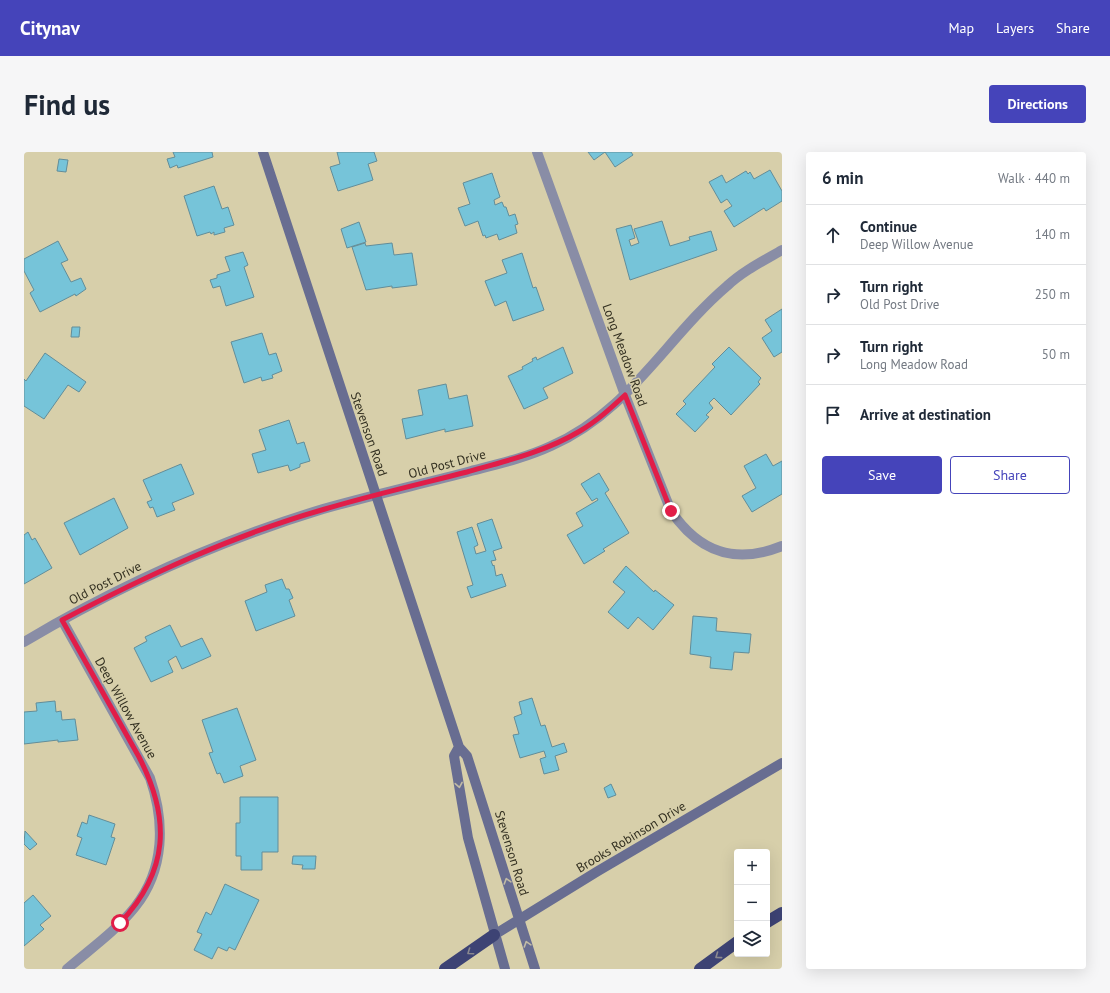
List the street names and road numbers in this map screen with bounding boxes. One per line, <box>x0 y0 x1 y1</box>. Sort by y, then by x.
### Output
street label: Long Meadow Road <box>599 301 651 409</box>
street label: Stevenson Road <box>347 390 391 478</box>
street label: Old Post Drive <box>406 446 488 482</box>
street label: Old Post Drive <box>66 557 144 609</box>
street label: Deep Willow Avenue <box>91 654 161 762</box>
street label: Brooks Robinson Drive <box>573 798 689 876</box>
street label: Stevenson Road <box>491 808 533 898</box>

